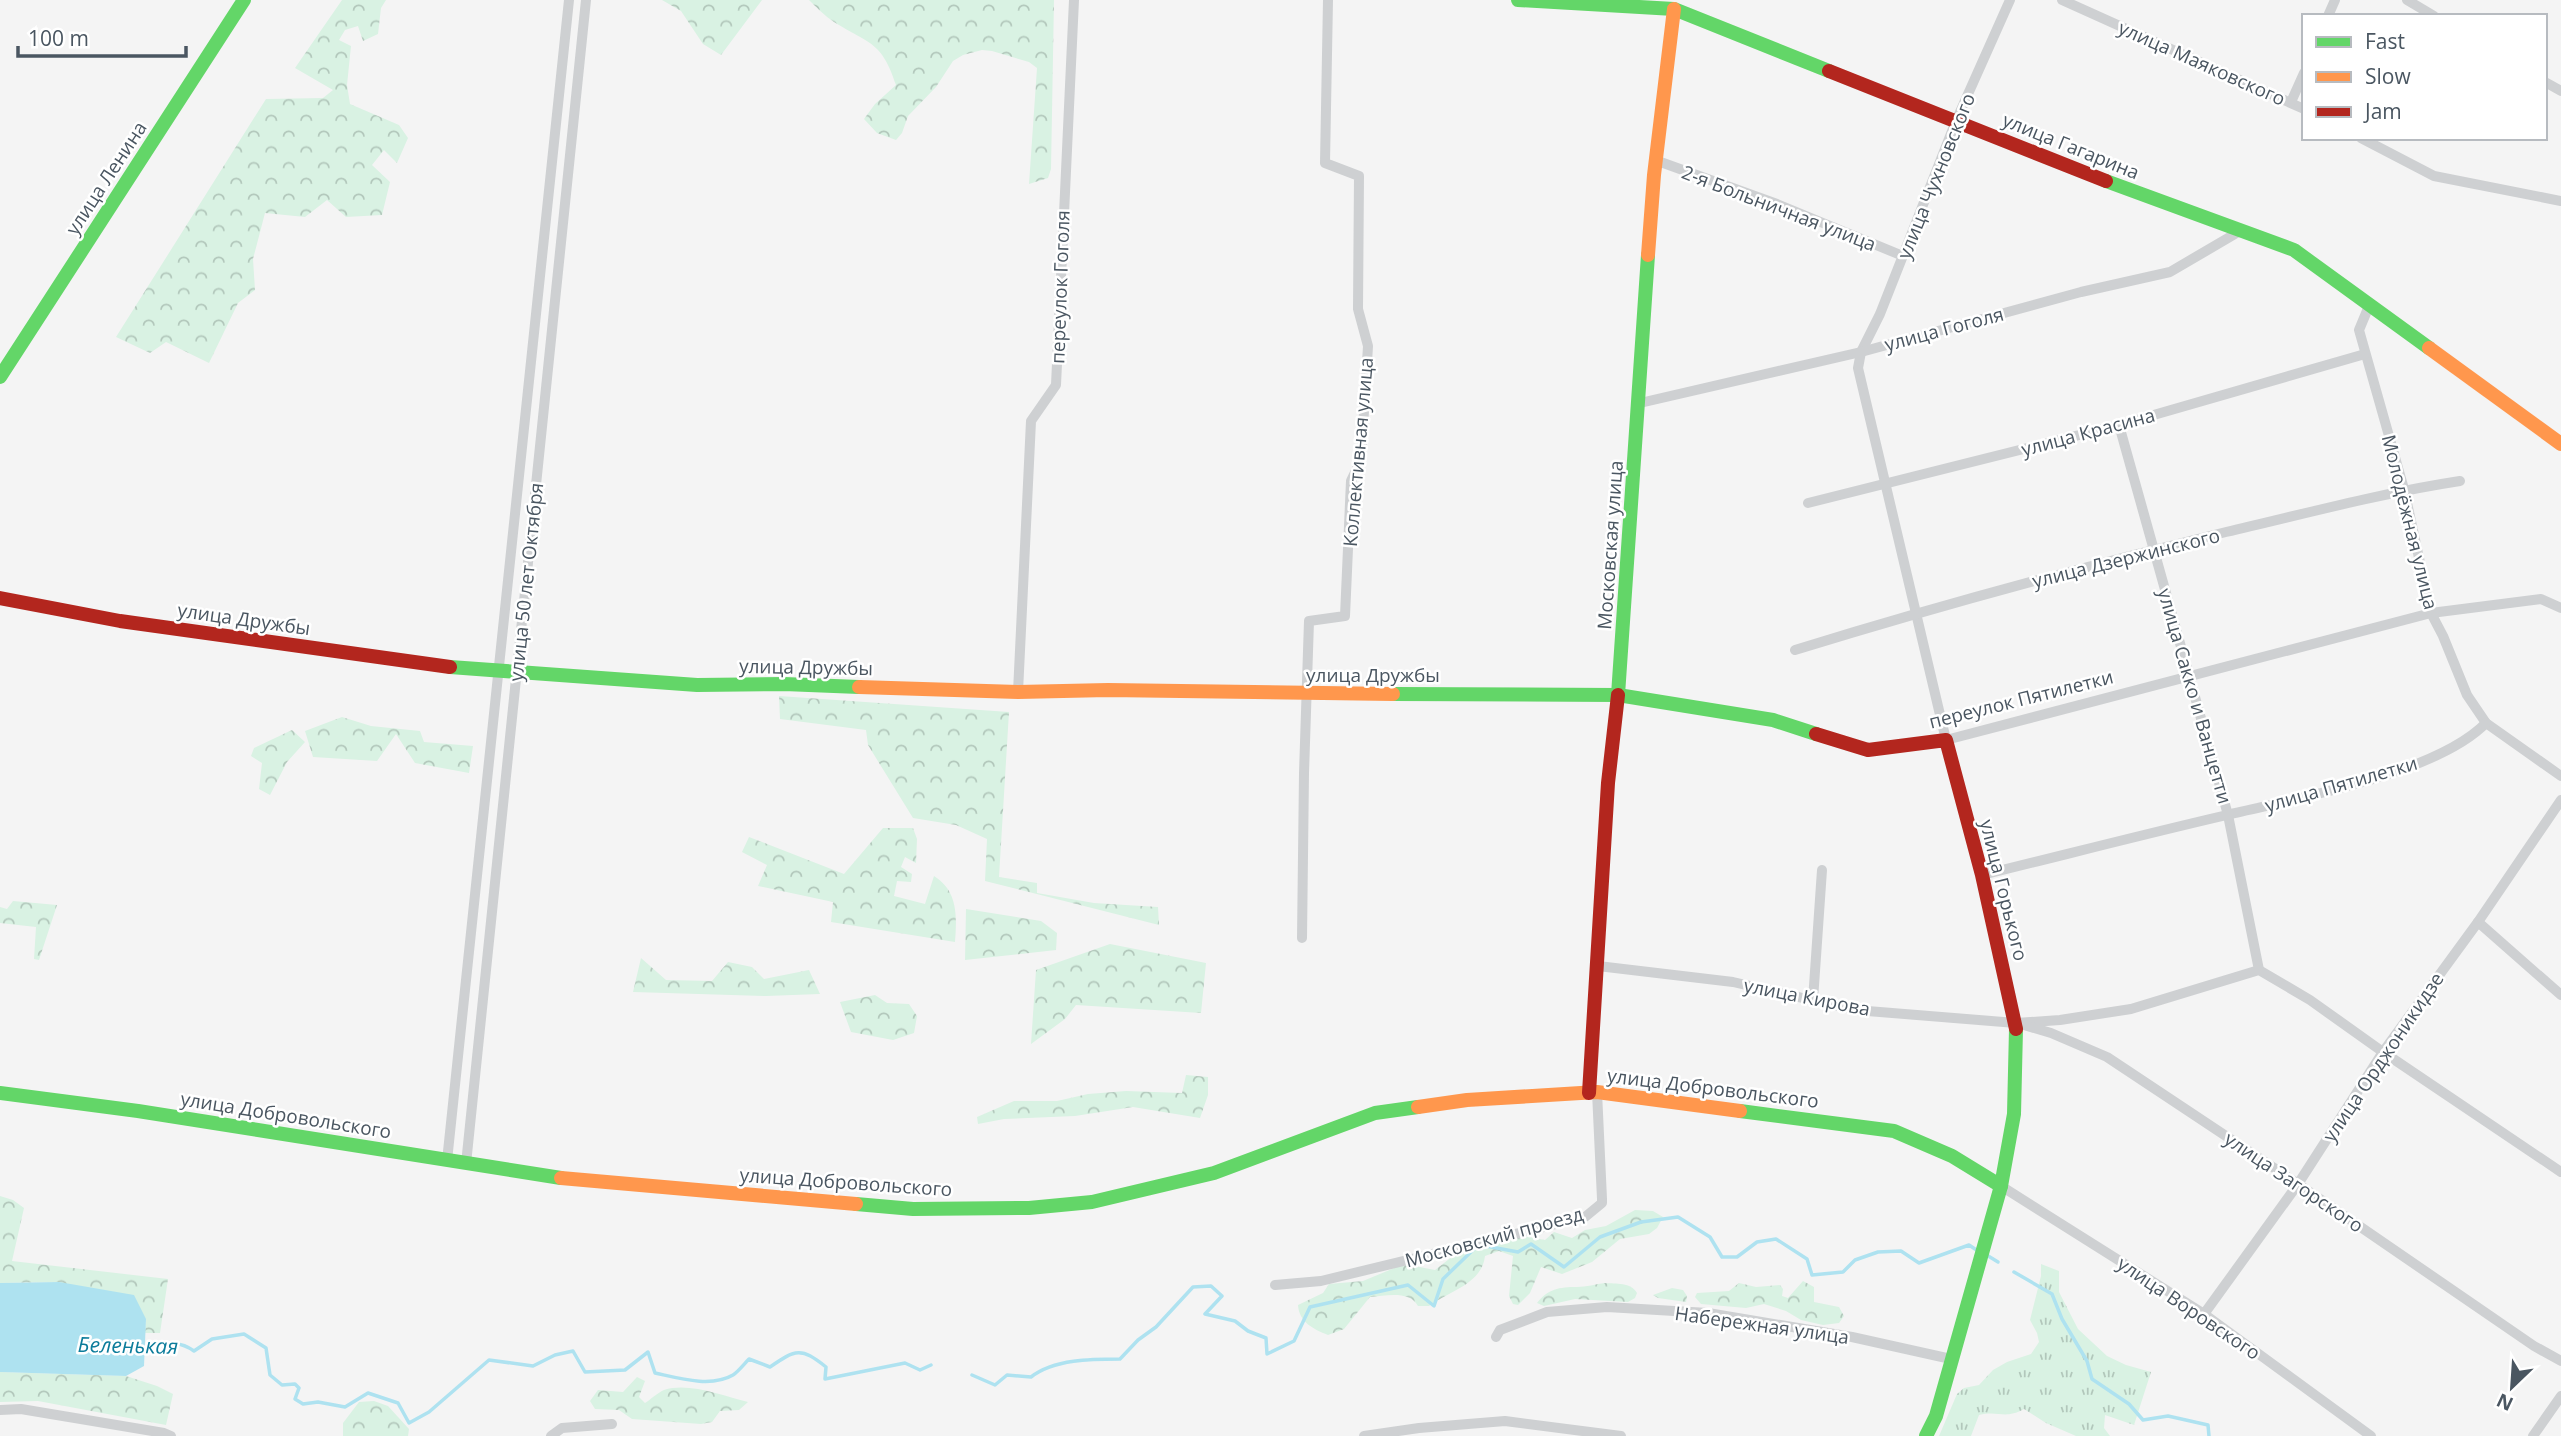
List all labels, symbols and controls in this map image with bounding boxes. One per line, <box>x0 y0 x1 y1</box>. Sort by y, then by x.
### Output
scale bar <box>18 14 186 58</box>
street label: улица Маяковского <box>2114 14 2290 112</box>
legend <box>2302 14 2547 140</box>
text: 100 m <box>28 24 89 52</box>
text: Fast <box>2365 27 2405 55</box>
text: Slow <box>2365 62 2411 90</box>
street label: улица Чухновского <box>1891 89 1981 263</box>
text: Jam <box>2363 97 2402 125</box>
street label: улица Гагарина <box>1999 107 2143 185</box>
street label: улица Ленина <box>60 116 152 240</box>
street label: 2-я Больничная улица <box>1678 159 1880 257</box>
street label: переулок Гоголя <box>1044 210 1076 364</box>
street label: улица Гоголя <box>1882 301 2006 357</box>
street label: Коллективная улица <box>1337 356 1379 548</box>
street label: улица Красина <box>2018 402 2158 462</box>
street label: Молодёжная улица <box>2376 432 2444 612</box>
street label: Московская улица <box>1591 459 1629 631</box>
street label: улица 50 лет Октября <box>503 481 549 683</box>
street label: улица Дзержинского <box>2030 522 2222 594</box>
street label: улица Сакко и Ванцетти <box>2152 585 2238 807</box>
street label: улица Дружбы <box>176 597 312 641</box>
street label: улица Дружбы <box>739 653 873 681</box>
street label: улица Дружбы <box>1306 662 1440 688</box>
street label: переулок Пятилетки <box>1926 664 2116 734</box>
street label: улица Пятилетки <box>2262 750 2420 818</box>
street label: улица Горького <box>1974 817 2034 963</box>
street label: улица Орджоникидзе <box>2316 967 2450 1147</box>
street label: улица Кирова <box>1742 972 1872 1022</box>
street label: улица Добровольского <box>1606 1062 1820 1114</box>
street label: улица Добровольского <box>179 1085 393 1145</box>
street label: улица Загорского <box>2219 1126 2369 1238</box>
street label: улица Добровольского <box>739 1162 953 1202</box>
street label: Московский проезд <box>1402 1201 1586 1273</box>
street label: улица Воровского <box>2112 1250 2266 1366</box>
street label: Набережная улица <box>1673 1300 1851 1350</box>
water label: Беленькая <box>78 1330 179 1360</box>
north arrow <box>2477 1352 2547 1422</box>
text: N <box>2492 1387 2517 1417</box>

